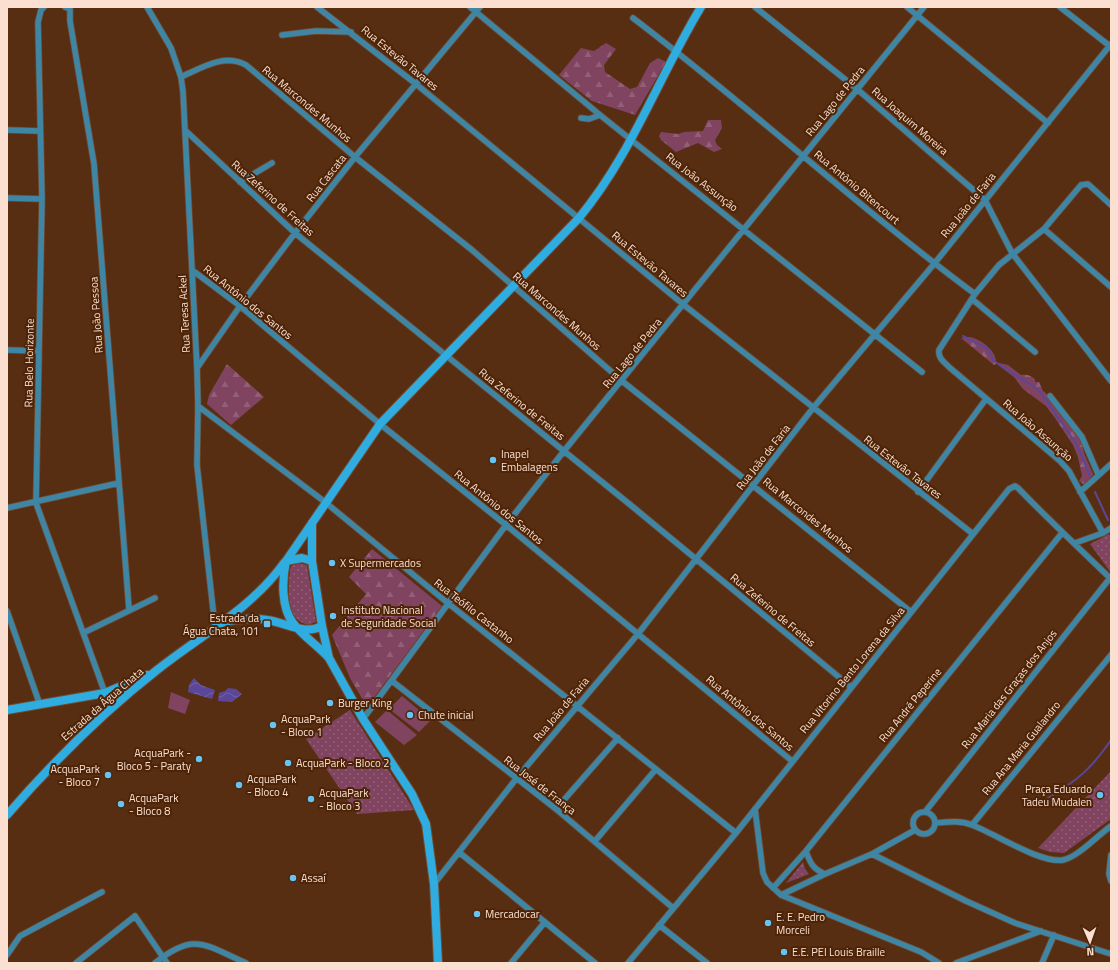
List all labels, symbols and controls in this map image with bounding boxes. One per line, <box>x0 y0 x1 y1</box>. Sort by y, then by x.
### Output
street label: Rua Estevão Tavares <box>358 22 442 94</box>
street label: Rua Marcondes Munhos <box>259 62 355 146</box>
street label: Rua Lago de Pedra <box>802 62 869 140</box>
street label: Rua Joaquim Moreira <box>868 83 952 159</box>
street label: Rua Antônio Bitencourt <box>811 146 904 228</box>
street label: Rua João Assunção <box>662 149 742 215</box>
street label: Rua Cascata <box>302 150 350 205</box>
street label: Rua Zeferino de Freitas <box>228 156 318 240</box>
street label: Rua João de Faria <box>937 169 1000 241</box>
street label: Rua Estevão Tavares <box>608 227 692 301</box>
street label: Rua Antônio dos Santos <box>200 261 296 343</box>
street label: Rua Marcondes Munhos <box>509 268 605 354</box>
street label: Rua Teresa Ackel <box>174 275 194 353</box>
street label: Rua João Pessoa <box>85 276 107 354</box>
street label: Rua Lago de Pedra <box>599 314 666 392</box>
street label: Rua Belo Horizonte <box>20 318 38 408</box>
street label: Rua Zeferino de Freitas <box>475 364 569 444</box>
street label: Rua João Assunção <box>1000 395 1077 465</box>
street label: Rua João de Faria <box>732 420 794 493</box>
street label: Rua Estevão Tavares <box>861 431 945 503</box>
place label: Inapel Embalagens <box>501 446 558 475</box>
marker: Inapel Embalagens <box>488 455 498 465</box>
street label: Rua Antônio dos Santos <box>451 466 547 548</box>
street label: Rua Marcondes Munhos <box>759 473 857 557</box>
place label: X Supermercados <box>340 555 421 571</box>
marker: X Supermercados <box>327 558 337 568</box>
street label: Rua Zeferino de Freitas <box>727 570 819 650</box>
street label: Rua Teófilo Castanho <box>431 575 517 647</box>
place label: Instituto Nacional de Seguridade Social <box>341 602 436 631</box>
street label: Rua Vitorino Bento Lorena da Silva <box>796 603 909 737</box>
place label: Estrada da Água Chata, 101 <box>183 610 259 639</box>
marker: Instituto Nacional de Seguridade Social <box>328 611 338 621</box>
marker: Estrada da Água Chata, 101 <box>262 619 272 629</box>
street label: Rua Maria das Graças dos Anjos <box>957 626 1061 752</box>
street label: Estrada da Água Chata <box>57 663 147 744</box>
street label: Rua André Peperine <box>875 664 945 746</box>
street label: Rua Antônio dos Santos <box>703 671 797 755</box>
street label: Rua João de Faria <box>529 673 593 745</box>
place label: Burger King <box>338 695 392 711</box>
street label: Rua Ana Maria Gualandro <box>978 697 1064 799</box>
marker: Burger King <box>325 698 335 708</box>
place label: Chute inicial <box>418 707 474 723</box>
marker: Chute inicial <box>405 710 415 720</box>
place label: AcquaPark - Bloco 1 <box>281 711 331 740</box>
marker: AcquaPark - Bloco 1 <box>268 720 278 730</box>
place label: AcquaPark - Bloco 5 - Paraty <box>117 745 192 774</box>
street label: Rua José de França <box>501 752 580 819</box>
marker: AcquaPark - Bloco 5 - Paraty <box>194 754 204 764</box>
place label: AcquaPark - Bloco 2 <box>296 755 389 771</box>
marker: AcquaPark - Bloco 2 <box>283 758 293 768</box>
place label: AcquaPark - Bloco 7 <box>51 761 101 790</box>
marker: AcquaPark - Bloco 7 <box>103 770 113 780</box>
place label: AcquaPark - Bloco 4 <box>247 771 297 800</box>
marker: AcquaPark - Bloco 4 <box>234 780 244 790</box>
place label: Praça Eduardo Tadeu Mudalen <box>1022 781 1092 810</box>
place label: AcquaPark - Bloco 3 <box>319 785 369 814</box>
place label: AcquaPark - Bloco 8 <box>129 790 179 819</box>
marker: Praça Eduardo Tadeu Mudalen <box>1095 790 1105 800</box>
marker: AcquaPark - Bloco 3 <box>306 794 316 804</box>
marker: AcquaPark - Bloco 8 <box>116 799 126 809</box>
place label: Assaí <box>301 870 327 886</box>
marker: Assaí <box>288 873 298 883</box>
place label: Mercadocar <box>485 906 540 922</box>
marker: Mercadocar <box>472 909 482 919</box>
place label: E. E. Pedro Morceli <box>776 909 825 938</box>
marker: E. E. Pedro Morceli <box>763 918 773 928</box>
north arrow <box>1070 922 1110 962</box>
place label: E.E. PEI Louis Braille <box>792 944 885 960</box>
text: N <box>1086 944 1094 960</box>
marker: E.E. PEI Louis Braille <box>779 947 789 957</box>

